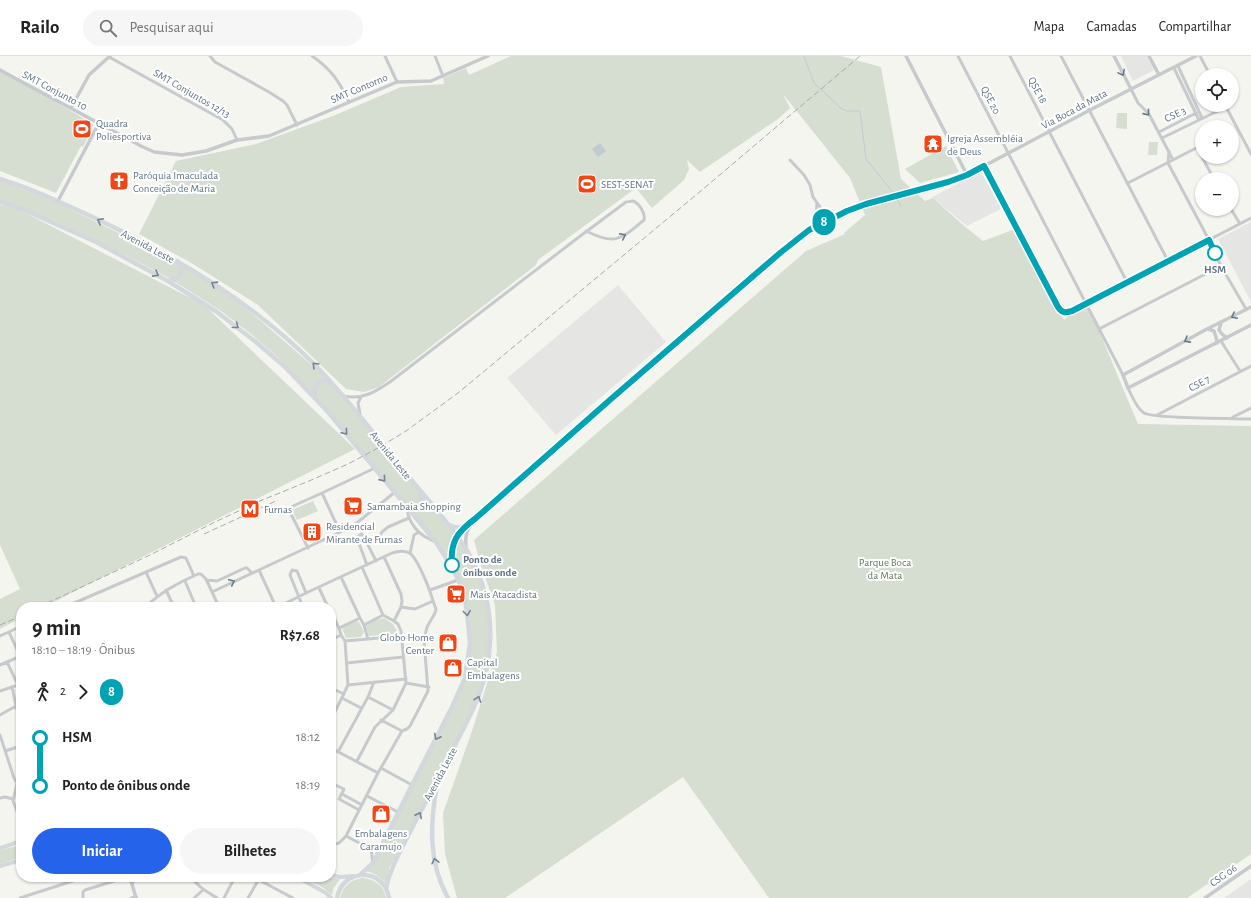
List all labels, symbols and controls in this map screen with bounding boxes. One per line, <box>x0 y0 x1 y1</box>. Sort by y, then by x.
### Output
search box <box>83 10 363 46</box>
icon: search <box>97 17 119 39</box>
text: Railo <box>20 18 59 37</box>
text: Pesquisar aqui <box>129 20 214 35</box>
text: Mapa <box>1034 20 1064 34</box>
text: Camadas <box>1086 20 1137 34</box>
text: Compartilhar <box>1159 20 1231 34</box>
street label: SMT Conjuntos 12/13 <box>152 67 232 120</box>
map controls <box>1195 68 1239 216</box>
button: locate <box>1195 68 1239 112</box>
street label: SMT Conjunto 10 <box>20 69 89 112</box>
one-way arrow <box>1118 69 1125 76</box>
street label: SMT Contorno <box>329 72 389 105</box>
street label: QSE 18 <box>1026 75 1049 105</box>
street label: QSE 20 <box>979 84 1003 116</box>
street label: Via Boca da Mata <box>1040 87 1109 131</box>
street label: CSE 3 <box>1163 104 1188 124</box>
one-way arrow <box>1143 109 1150 116</box>
sports icon: Quadra Poliesportiva <box>71 118 93 140</box>
place label: Quadra Poliesportiva <box>96 118 151 142</box>
button: + <box>1195 120 1239 164</box>
temple icon: Igreja Assembléia de Deus <box>922 133 944 155</box>
place label: Igreja Assembléia de Deus <box>947 133 1023 157</box>
church icon: Paróquia Imaculada Conceição de Maria <box>108 170 130 192</box>
place label: Paróquia Imaculada Conceição de Maria <box>133 170 218 194</box>
button: − <box>1195 172 1239 216</box>
sports icon: SEST-SENAT <box>576 173 598 195</box>
place label: SEST-SENAT <box>601 179 654 190</box>
line badge: 8 <box>811 209 837 235</box>
text: 8 <box>821 215 827 229</box>
one-way arrow <box>97 218 104 226</box>
street label: Avenida Leste <box>119 228 176 265</box>
one-way arrow <box>619 233 626 241</box>
marker: HSM <box>1207 245 1223 261</box>
place label: HSM <box>1204 264 1226 275</box>
one-way arrow <box>152 270 159 277</box>
one-way arrow <box>211 281 218 288</box>
one-way arrow <box>1231 311 1238 319</box>
one-way arrow <box>231 321 238 328</box>
one-way arrow <box>1184 335 1191 343</box>
one-way arrow <box>312 362 320 370</box>
street label: CSE 7 <box>1187 373 1212 394</box>
one-way arrow <box>340 428 347 435</box>
street label: Avenida Leste <box>368 429 413 482</box>
one-way arrow <box>379 474 386 481</box>
supermarket icon: Samambaia Shopping <box>342 495 364 517</box>
metro station icon: Furnas <box>239 498 261 520</box>
place label: Samambaia Shopping <box>367 501 462 512</box>
place label: Furnas <box>264 504 292 515</box>
building icon: Residencial Mirante de Furnas <box>301 521 323 543</box>
place label: Residencial Mirante de Furnas <box>326 521 402 545</box>
place label: Ponto de ônibus onde <box>463 554 517 578</box>
marker: Ponto de ônibus onde <box>444 557 460 573</box>
park label: Parque Boca da Mata <box>859 557 911 581</box>
one-way arrow <box>227 579 235 587</box>
supermarket icon: Mais Atacadista <box>445 583 467 605</box>
place label: Mais Atacadista <box>470 589 537 600</box>
one-way arrow <box>463 610 472 616</box>
text: 9 min <box>32 617 81 639</box>
text: R$7.68 <box>280 628 320 643</box>
place label: Globo Home Center <box>380 632 434 656</box>
shop icon: Globo Home Center <box>437 632 459 654</box>
text: 18:10 – 18:19 · Ônibus <box>32 644 135 657</box>
shop icon: Capital Embalagens <box>442 657 464 679</box>
place label: Capital Embalagens <box>467 657 520 681</box>
icon: walk <box>32 681 54 703</box>
icon: forward <box>72 681 94 703</box>
text: 2 <box>60 685 66 698</box>
text: 8 <box>108 685 115 699</box>
one-way arrow <box>473 695 481 702</box>
text: HSM <box>62 730 92 745</box>
text: 18:12 <box>296 731 320 744</box>
one-way arrow <box>434 732 442 740</box>
street label: Avenida Leste <box>422 746 459 803</box>
text: Ponto de ônibus onde <box>62 778 190 793</box>
text: 18:19 <box>296 779 320 792</box>
shop icon: Embalagens Caramujo <box>370 803 392 825</box>
one-way arrow <box>414 812 422 819</box>
button: Iniciar <box>32 828 172 874</box>
button: Bilhetes <box>180 828 320 874</box>
place label: Embalagens Caramujo <box>355 828 407 852</box>
one-way arrow <box>431 858 439 865</box>
street label: CSG 06 <box>1208 862 1239 889</box>

